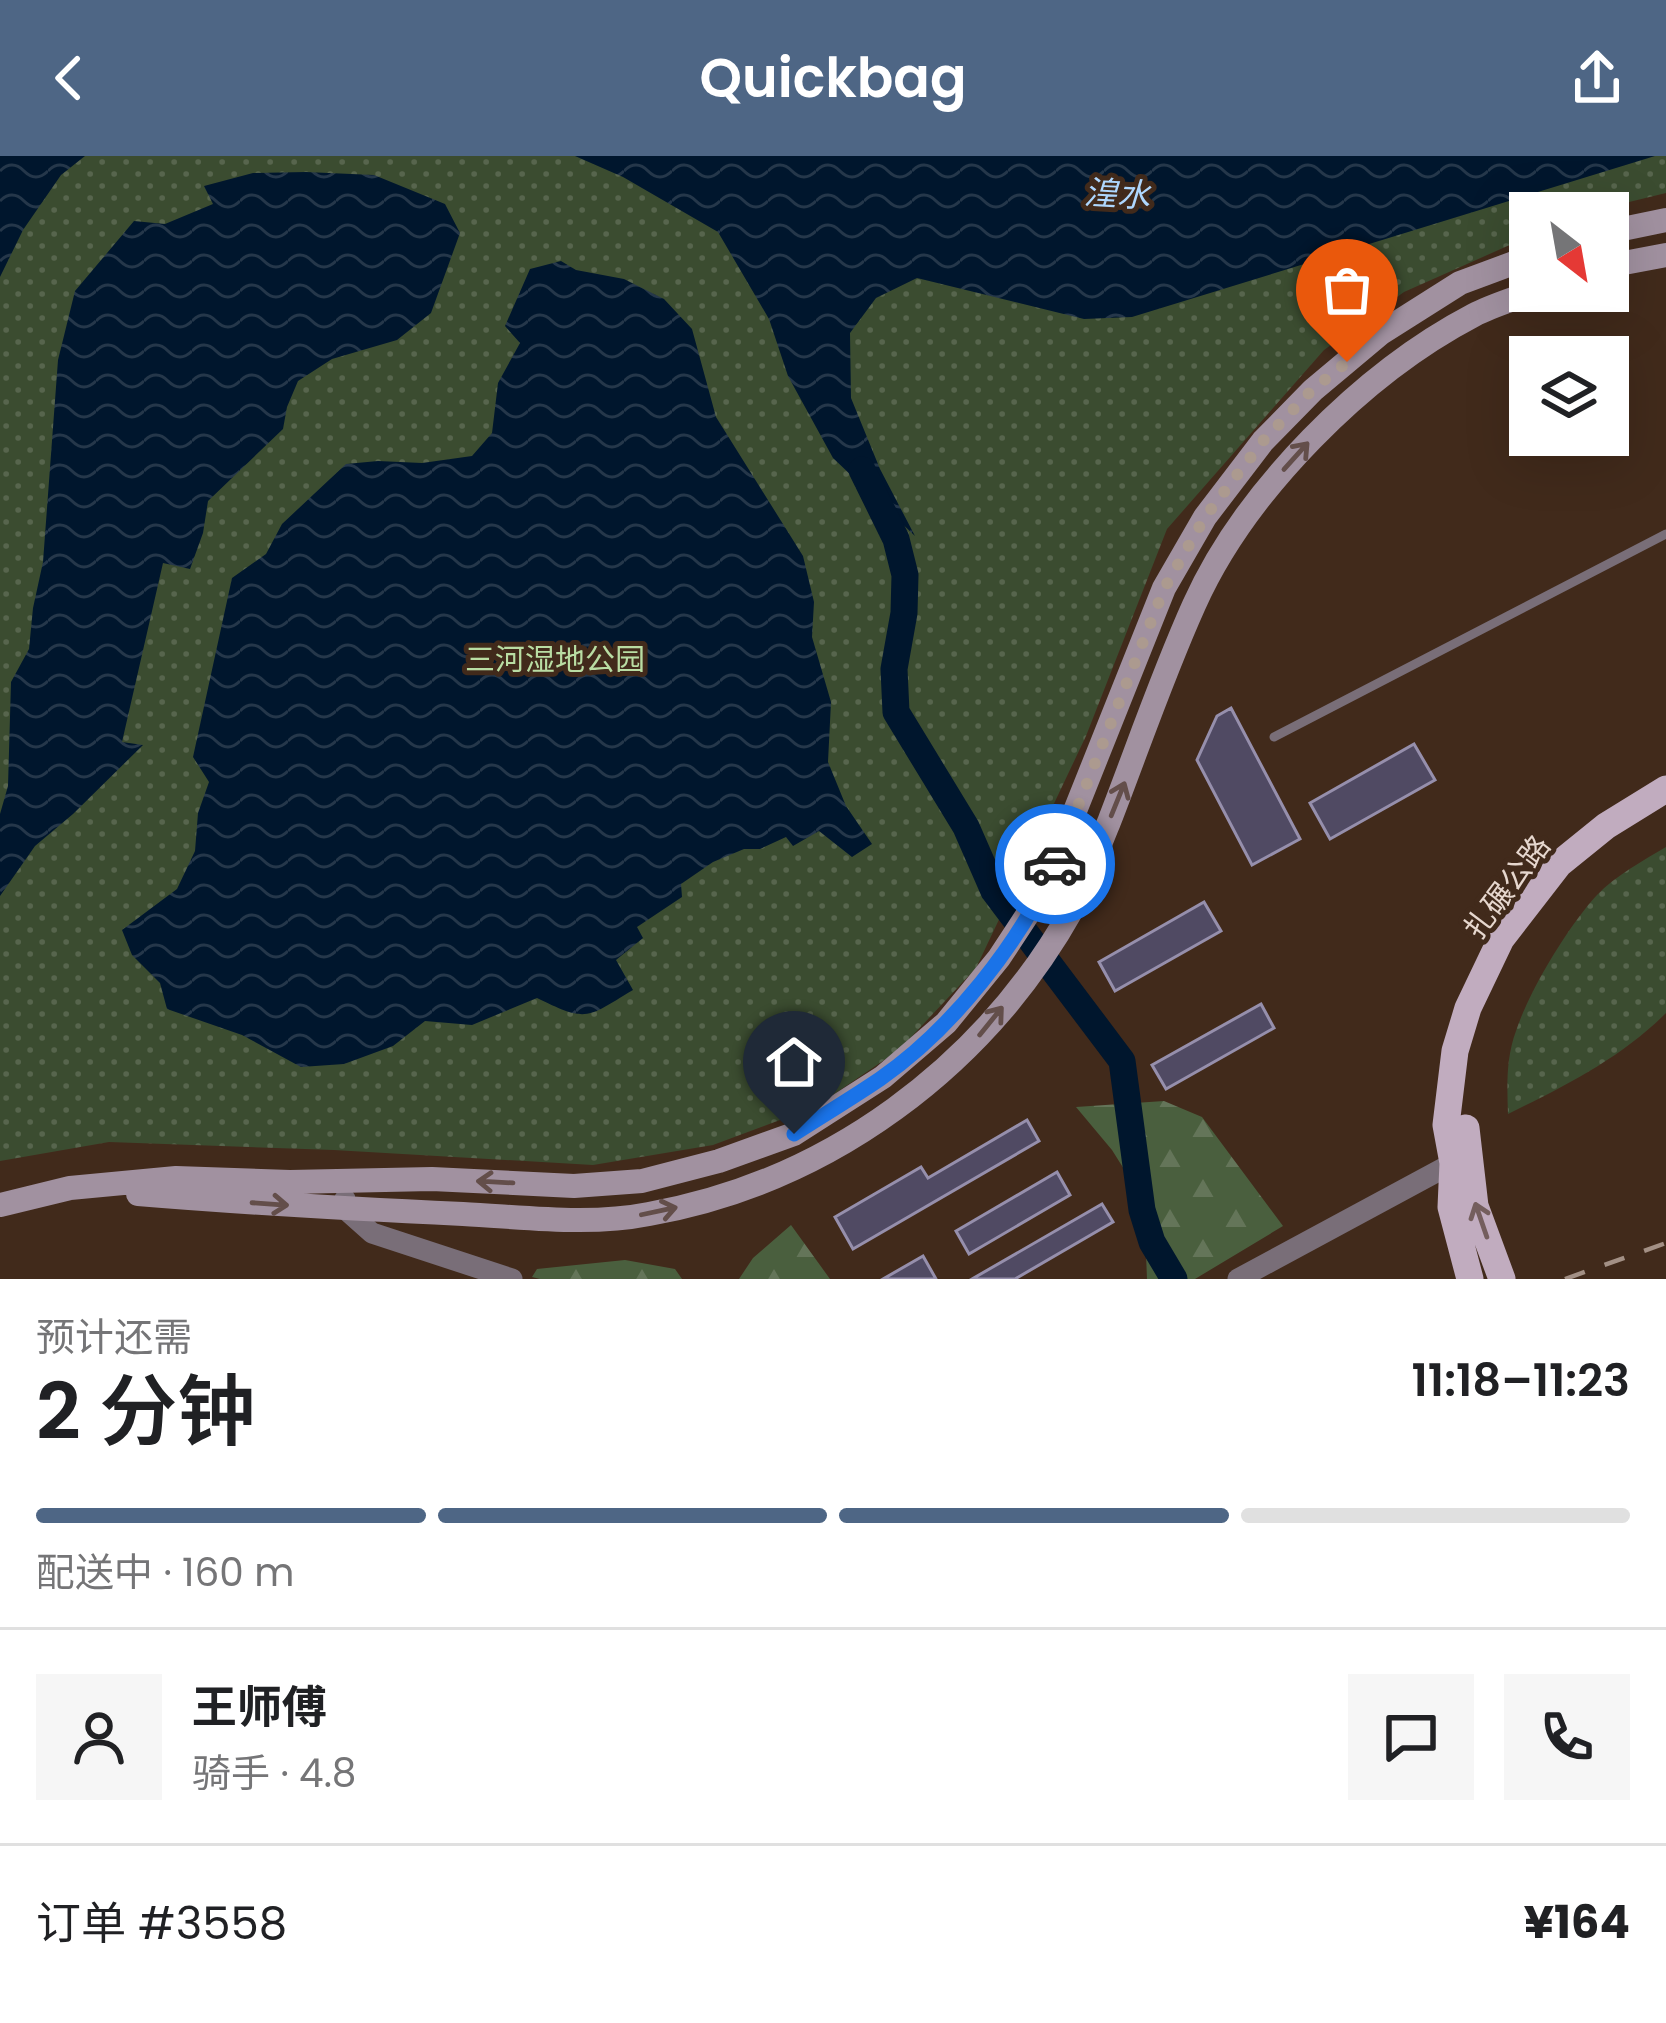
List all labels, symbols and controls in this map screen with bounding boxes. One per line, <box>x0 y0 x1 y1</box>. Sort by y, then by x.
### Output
text: Quickbag <box>699 40 967 116</box>
icon: back <box>36 45 102 111</box>
icon: share <box>1564 45 1630 111</box>
water label: 湟水 <box>1083 169 1153 219</box>
north arrow <box>1509 192 1629 312</box>
map controls <box>1509 192 1629 456</box>
pin <box>1296 239 1398 362</box>
icon: bag <box>1314 257 1380 323</box>
button: layers <box>1509 336 1629 456</box>
one-way arrow <box>1282 441 1309 471</box>
park label: 三河湿地公园 <box>465 638 645 681</box>
one-way arrow <box>1109 782 1130 819</box>
courier <box>995 804 1115 924</box>
street label: 扎碾公路 <box>1454 826 1560 948</box>
icon: car <box>1022 831 1088 897</box>
one-way arrow <box>977 1006 1004 1038</box>
pin <box>743 1011 845 1134</box>
icon: home <box>761 1029 827 1095</box>
one-way arrow <box>476 1170 515 1193</box>
one-way arrow <box>250 1192 289 1215</box>
one-way arrow <box>640 1199 678 1221</box>
one-way arrow <box>1469 1203 1490 1240</box>
text: 预计还需 <box>36 1310 192 1365</box>
text: 11:18–11:23 <box>1412 1349 1630 1412</box>
text: 2 分钟 <box>36 1357 255 1466</box>
text: 配送中 · 160 m <box>36 1545 294 1600</box>
button: person <box>36 1674 162 1800</box>
button: chat <box>1348 1674 1474 1800</box>
button: phone <box>1504 1674 1630 1800</box>
text: 王师傅 <box>192 1676 327 1739</box>
text: 骑手 · 4.8 <box>192 1746 356 1801</box>
text: ¥164 <box>1524 1891 1630 1954</box>
text: 订单 #3558 <box>36 1892 287 1955</box>

